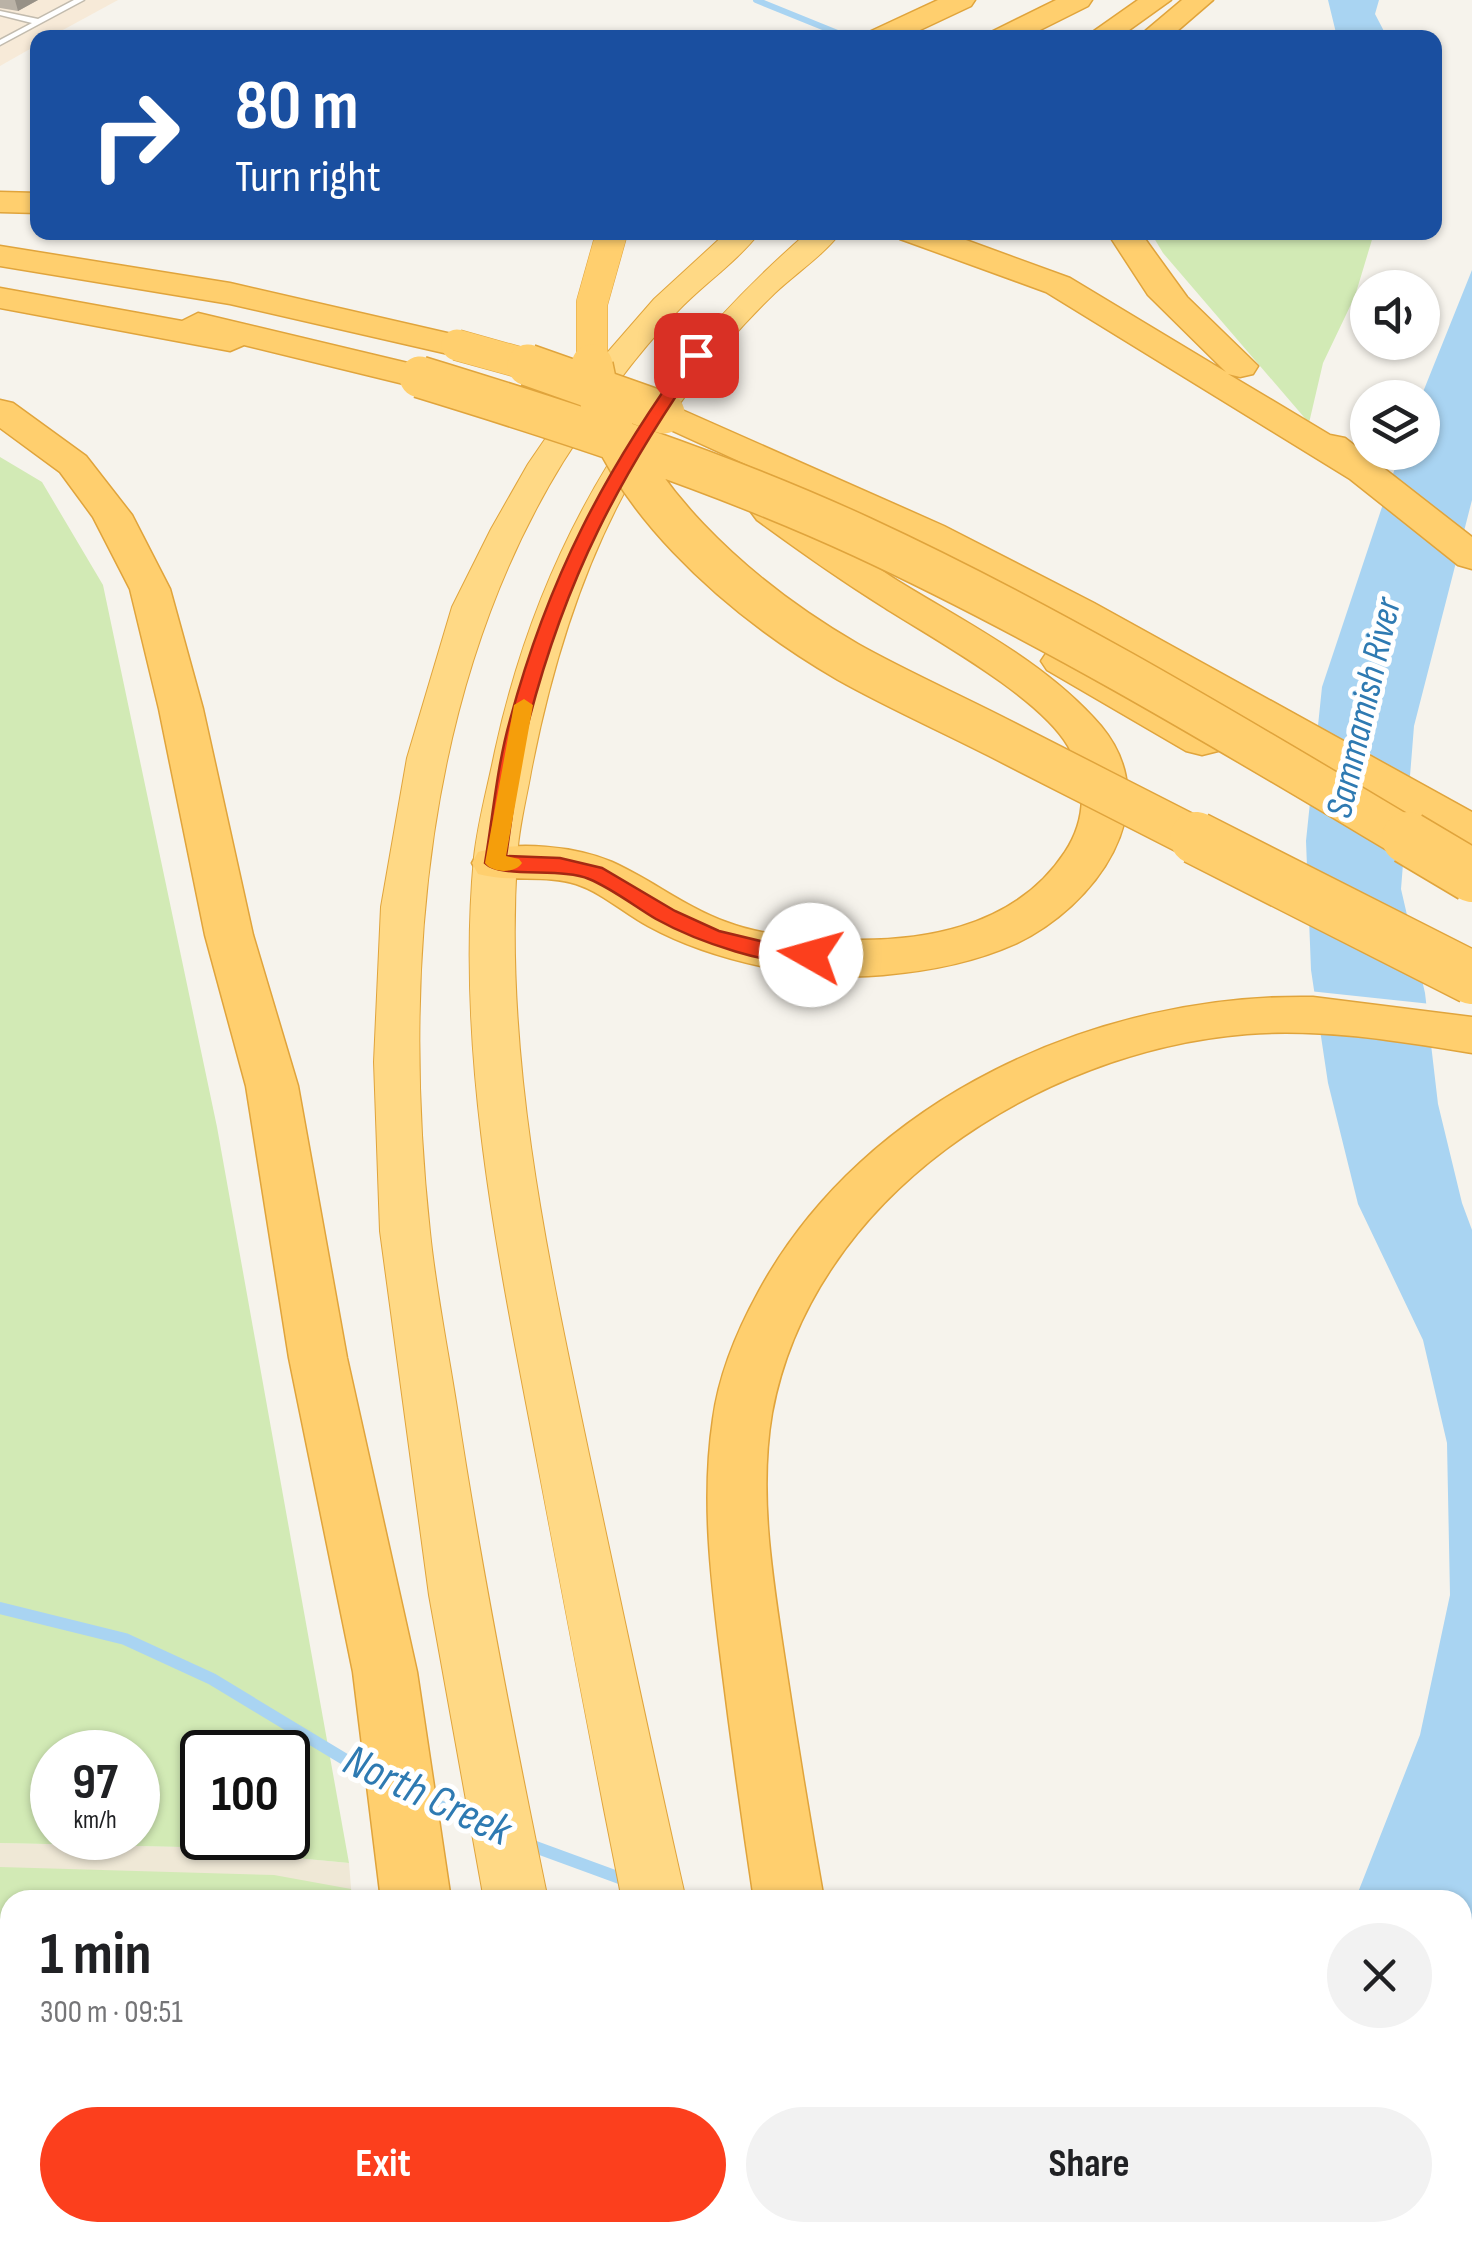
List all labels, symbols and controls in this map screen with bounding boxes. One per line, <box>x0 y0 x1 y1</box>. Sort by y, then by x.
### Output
text: 80 m <box>235 65 359 149</box>
icon: right <box>70 70 200 200</box>
text: Turn right <box>235 150 381 205</box>
map controls <box>1350 270 1440 470</box>
button: sound <box>1350 270 1440 360</box>
pin <box>654 313 739 398</box>
icon: arrive <box>669 328 724 383</box>
button: layers <box>1350 380 1440 470</box>
water label: Sammamish River <box>1317 592 1411 822</box>
position arrow <box>759 903 863 1007</box>
speed limit sign: 100 <box>180 1730 310 1860</box>
water label: North Creek <box>334 1733 521 1859</box>
text: 97 <box>72 1753 118 1813</box>
text: km/h <box>73 1805 117 1836</box>
text: 1 min <box>40 1919 152 1991</box>
button: close <box>1327 1923 1432 2028</box>
text: 300 m · 09:51 <box>40 1993 183 2032</box>
button: Exit <box>40 2107 726 2222</box>
button: Share <box>746 2107 1432 2222</box>

